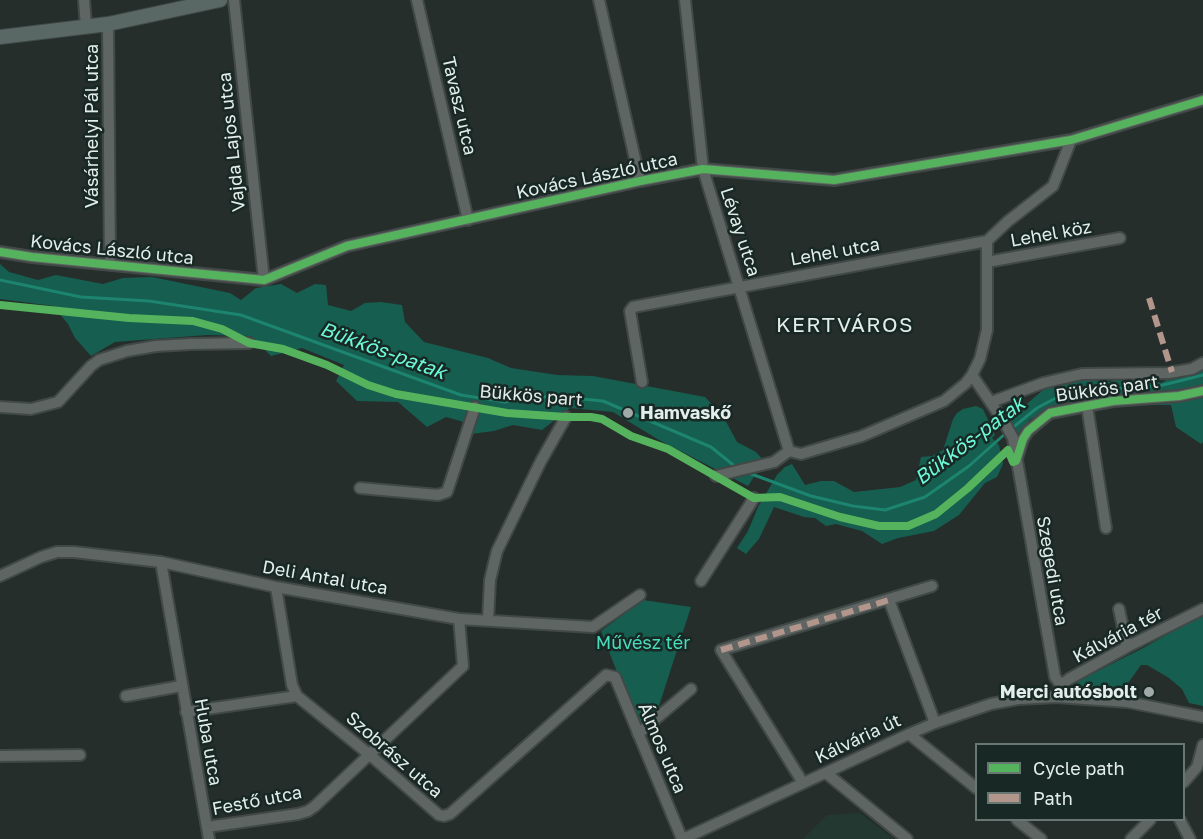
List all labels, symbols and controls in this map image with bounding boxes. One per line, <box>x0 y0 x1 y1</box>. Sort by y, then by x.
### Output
street label: Vásárhelyi Pál utca <box>81 44 103 208</box>
street label: Tavasz utca <box>437 55 481 157</box>
street label: Vajda Lajos utca <box>214 71 250 213</box>
street label: Kovács László utca <box>514 148 680 204</box>
street label: Lévay utca <box>715 185 765 279</box>
street label: Lehel köz <box>1009 216 1093 252</box>
street label: Kovács László utca <box>29 231 195 269</box>
street label: Lehel utca <box>789 234 881 270</box>
district label: KERTVÁROS <box>776 312 914 338</box>
water label: Bükkös-patak <box>317 317 449 385</box>
street label: Bükkös part <box>1054 371 1160 407</box>
street label: Bükkös part <box>478 381 584 411</box>
water label: Bükkös-patak <box>910 392 1030 490</box>
place label: Hamvaskő <box>640 402 731 424</box>
marker: Hamvaskő <box>621 406 635 420</box>
street label: Szegedi utca <box>1032 515 1072 627</box>
street label: Deli Antal utca <box>261 556 389 600</box>
street label: Kálvária tér <box>1069 602 1167 668</box>
park label: Művész tér <box>596 632 690 654</box>
place label: Merci autósbolt <box>1000 681 1137 703</box>
marker: Merci autósbolt <box>1142 685 1156 699</box>
street label: Huba utca <box>190 697 226 787</box>
street label: Álmos utca <box>633 699 691 797</box>
street label: Szobrász utca <box>341 707 447 803</box>
street label: Kálvária út <box>812 710 904 768</box>
legend <box>975 743 1185 821</box>
text: Cycle path <box>1033 757 1125 779</box>
street label: Festő utca <box>210 782 304 820</box>
text: Path <box>1033 787 1073 809</box>

